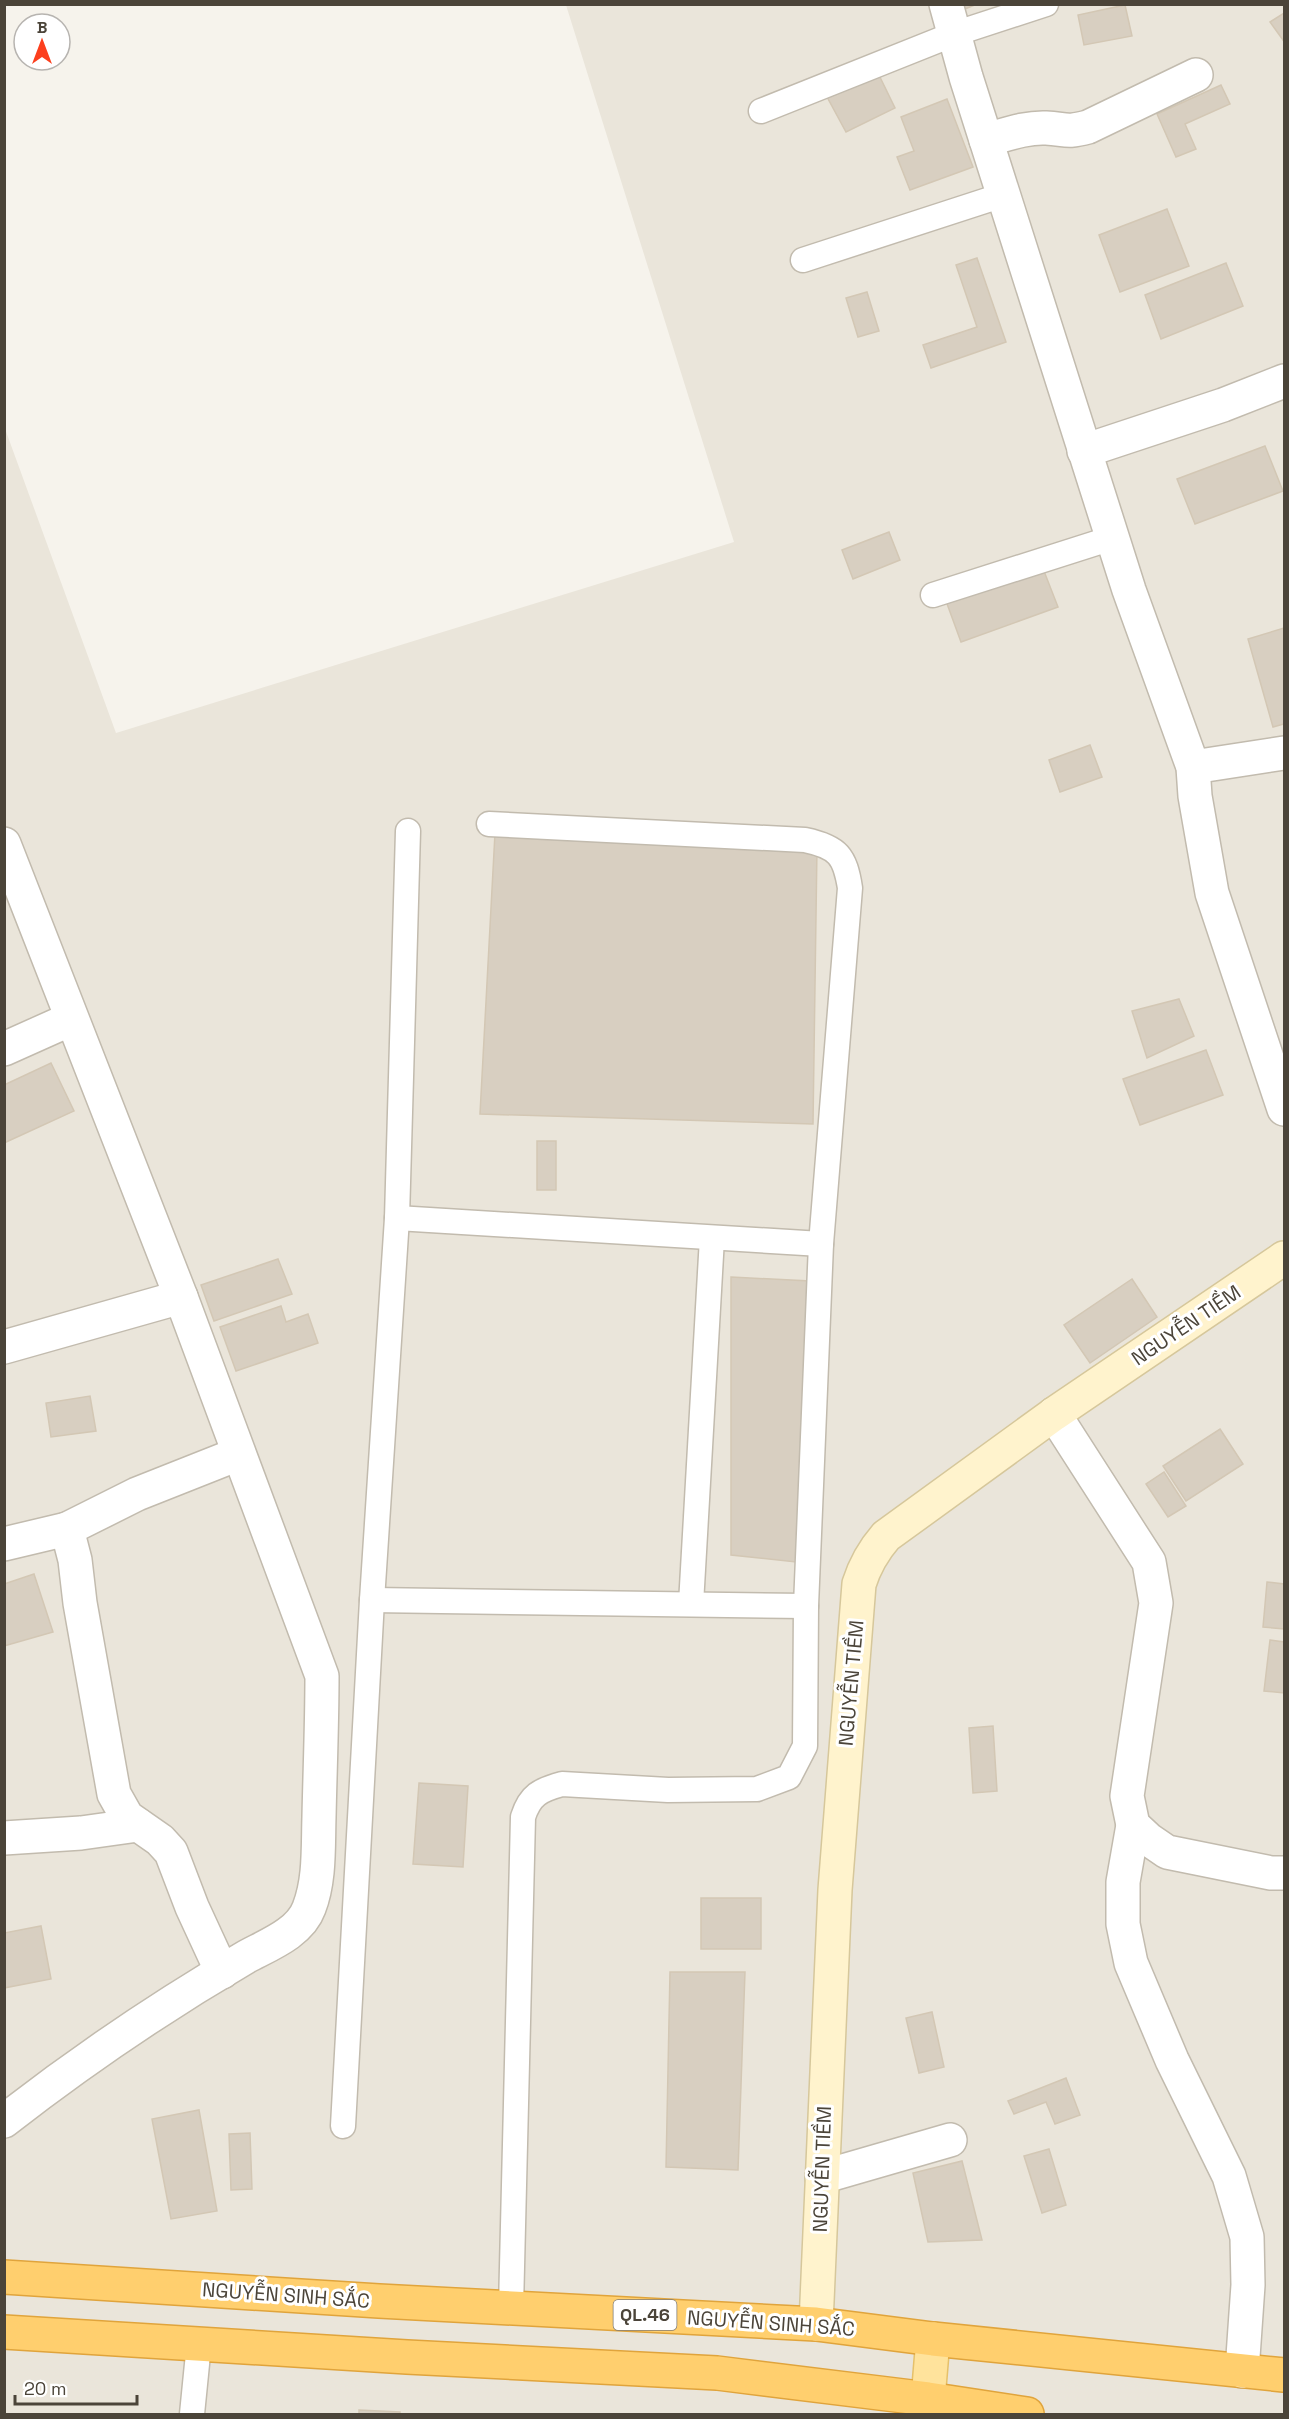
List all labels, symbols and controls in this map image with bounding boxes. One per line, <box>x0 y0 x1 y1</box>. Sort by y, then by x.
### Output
north arrow <box>12 12 72 72</box>
text: B <box>37 17 47 38</box>
street label: NGUYỄN TIỀM <box>1125 1277 1246 1371</box>
street label: NGUYỄN TIỀM <box>831 1619 869 1747</box>
street label: NGUYỄN TIỀM <box>805 2105 837 2233</box>
street label: NGUYỄN SINH SẮC <box>201 2274 371 2314</box>
road number: QL.46 <box>614 2300 676 2330</box>
street label: NGUYỄN SINH SẮC <box>686 2302 856 2342</box>
scale bar <box>15 2368 136 2406</box>
text: 20 m <box>24 2377 67 2400</box>

